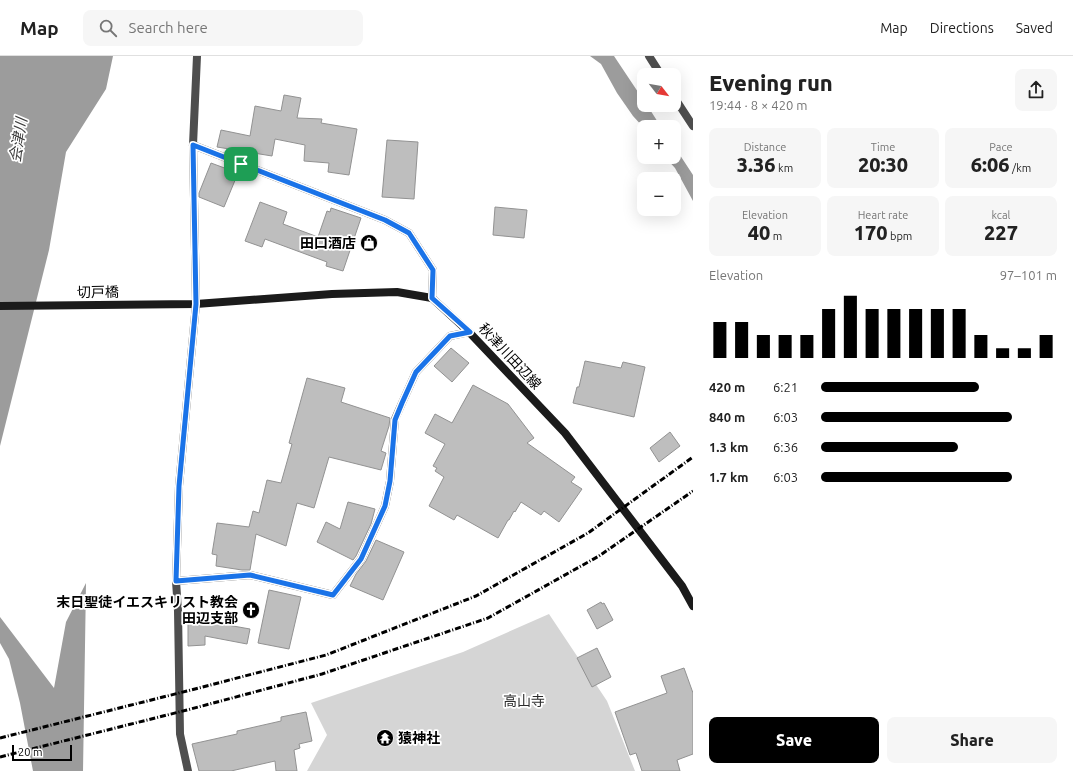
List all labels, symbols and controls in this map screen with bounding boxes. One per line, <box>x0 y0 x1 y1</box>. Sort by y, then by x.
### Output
search box <box>83 10 363 46</box>
text: Map <box>20 17 59 39</box>
icon: search <box>97 17 119 39</box>
text: Search here <box>129 19 208 36</box>
text: Map <box>880 20 908 36</box>
text: Directions <box>930 20 994 36</box>
text: Saved <box>1016 20 1053 36</box>
north arrow <box>637 68 681 112</box>
map controls <box>637 68 681 216</box>
button: share <box>1015 69 1057 111</box>
text: Evening run <box>709 70 833 95</box>
text: 19:44 · 8 × 420 m <box>709 98 808 112</box>
water label: 会津川 <box>6 114 30 164</box>
button: + <box>637 120 681 164</box>
text: Distance <box>744 141 786 153</box>
text: Time <box>871 141 895 153</box>
text: Pace <box>989 141 1013 153</box>
pin <box>224 147 258 181</box>
icon: arrive <box>230 153 252 175</box>
text: 3.36 <box>737 153 776 176</box>
text: 20:30 <box>858 153 908 176</box>
text: 6:06 <box>971 153 1010 176</box>
text: km <box>776 162 793 174</box>
text: /km <box>1010 162 1031 174</box>
button: − <box>637 172 681 216</box>
text: Elevation <box>742 209 788 221</box>
text: Heart rate <box>858 209 908 221</box>
text: kcal <box>992 209 1011 221</box>
text: 40 <box>748 221 770 244</box>
text: 170 <box>854 221 887 244</box>
text: 227 <box>984 221 1018 244</box>
text: m <box>770 230 782 242</box>
text: bpm <box>887 230 912 242</box>
shop icon: 田口酒店 <box>359 233 379 253</box>
place label: 田口酒店 <box>300 235 356 251</box>
text: Elevation <box>709 268 763 282</box>
text: 97–101 m <box>1000 268 1057 282</box>
street label: 切戸橋 <box>77 284 119 300</box>
street label: 秋津川田辺線 <box>476 320 544 392</box>
text: 420 m <box>709 380 745 394</box>
text: 6:21 <box>773 380 798 394</box>
text: 840 m <box>709 410 745 424</box>
text: 6:03 <box>773 410 798 424</box>
text: 1.3 km <box>709 440 748 454</box>
text: 6:36 <box>773 440 798 454</box>
text: 1.7 km <box>709 470 748 484</box>
text: 6:03 <box>773 470 798 484</box>
place label: 末日聖徒イエスキリスト教会 田辺支部 <box>56 594 238 626</box>
church icon: 末日聖徒イエスキリスト教会 田辺支部 <box>241 600 261 620</box>
park label: 高山寺 <box>503 693 545 709</box>
button: Save <box>709 717 879 763</box>
button: Share <box>887 717 1057 763</box>
temple icon: 猿神社 <box>375 728 395 748</box>
place label: 猿神社 <box>398 730 440 746</box>
scale bar <box>12 743 72 762</box>
text: 20 m <box>18 746 42 758</box>

